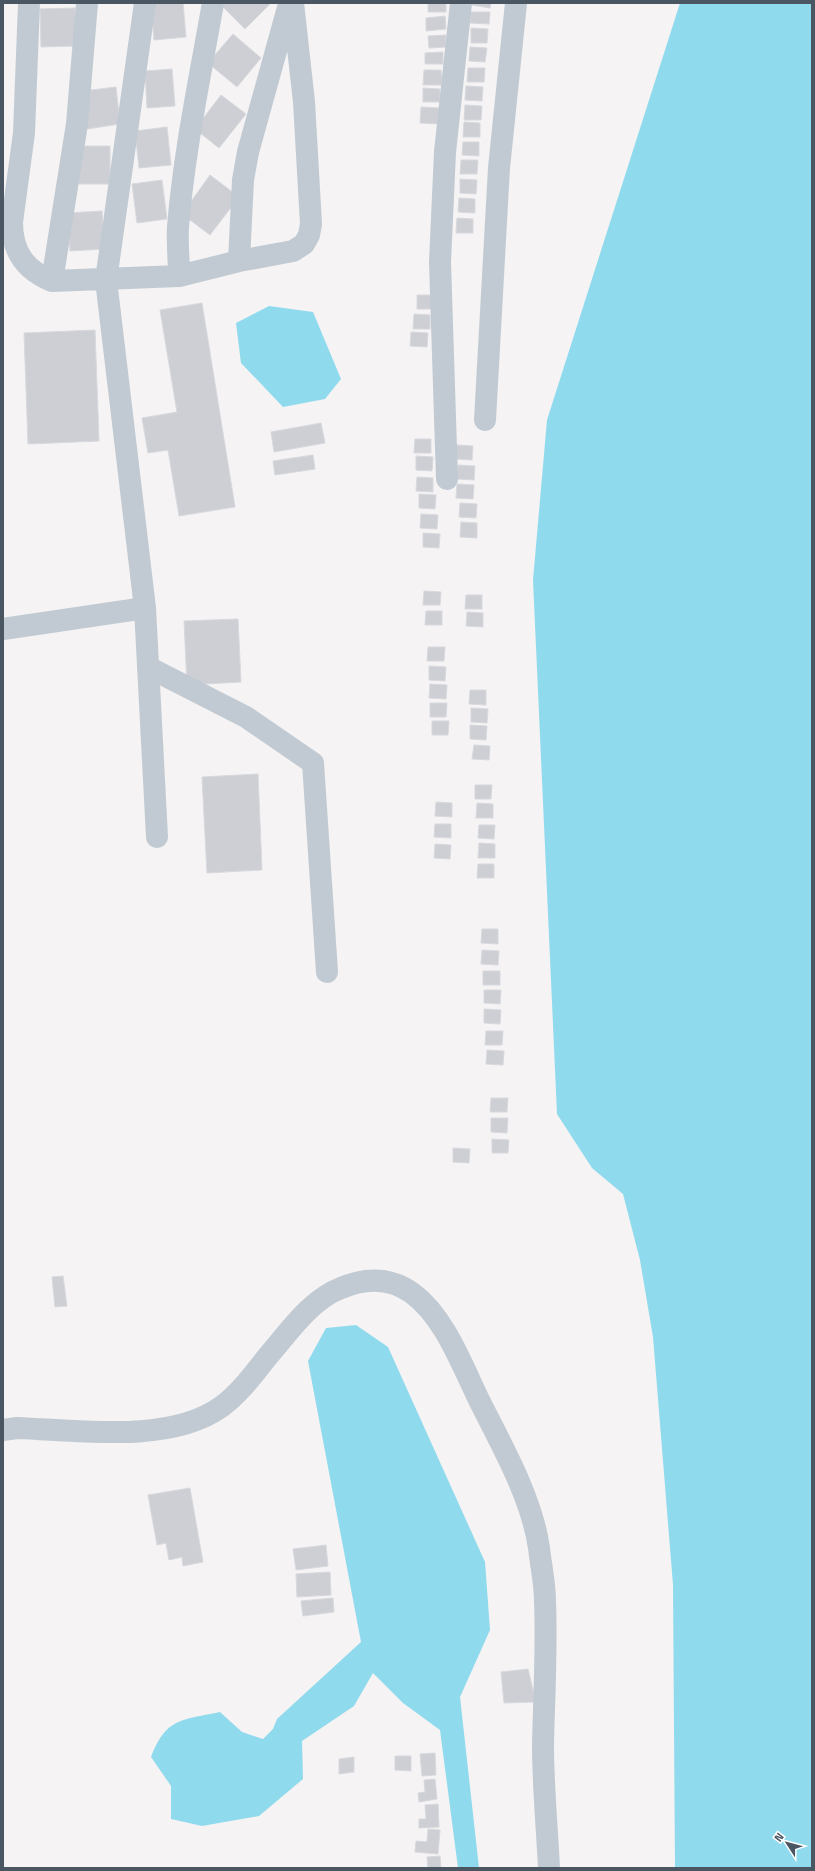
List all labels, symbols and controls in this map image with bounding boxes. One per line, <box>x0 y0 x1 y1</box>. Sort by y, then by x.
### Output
north arrow <box>767 1823 807 1863</box>
text: N <box>771 1830 787 1844</box>

